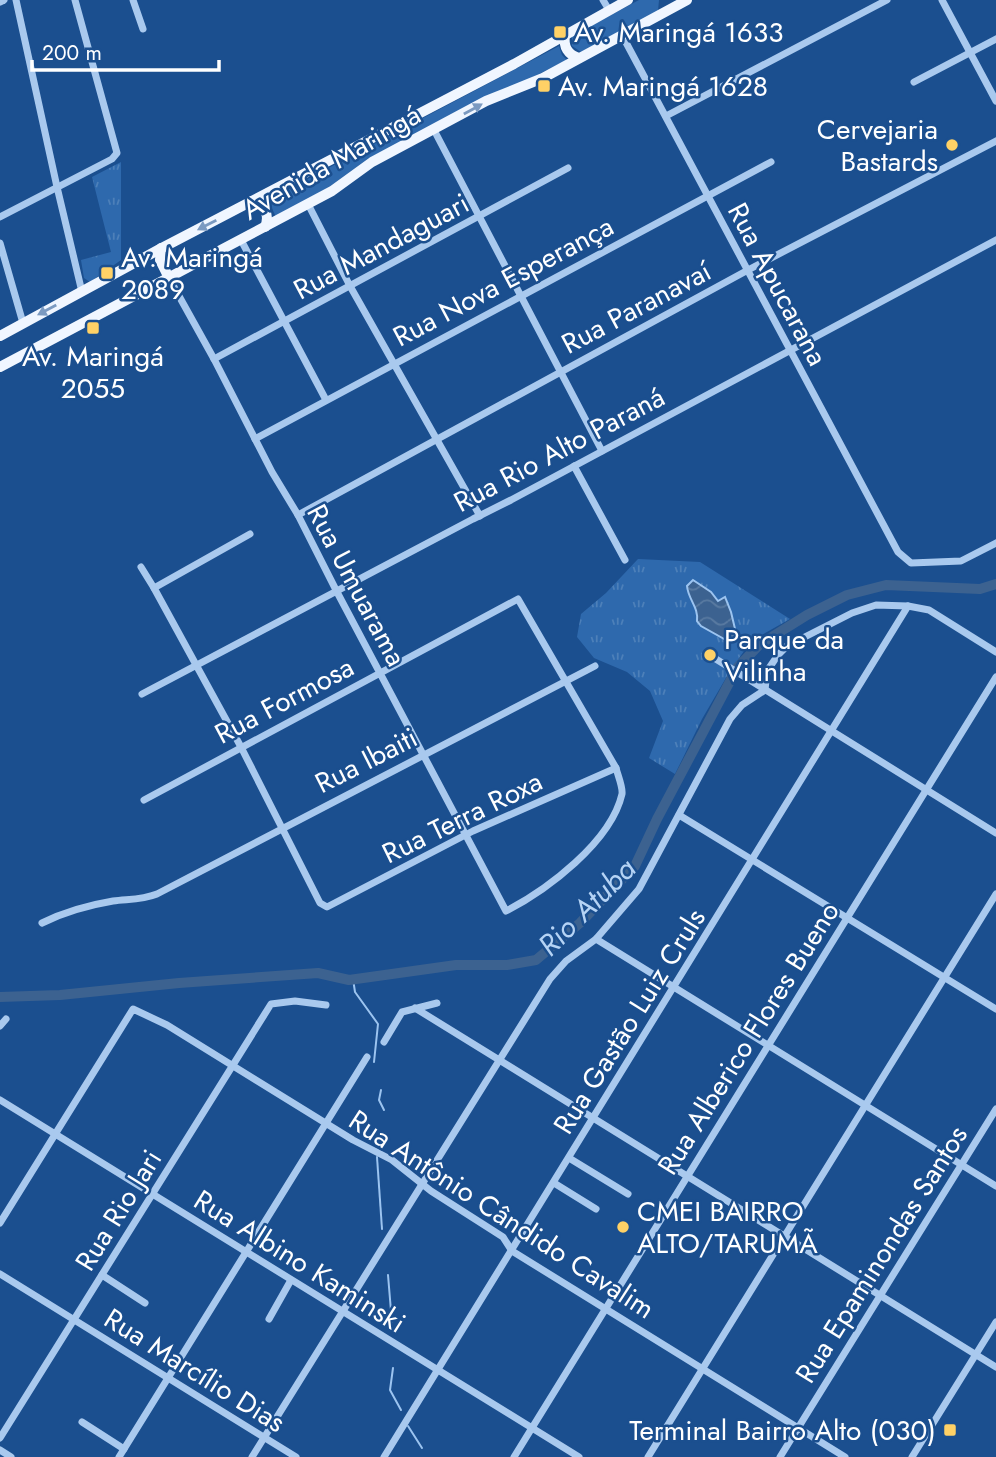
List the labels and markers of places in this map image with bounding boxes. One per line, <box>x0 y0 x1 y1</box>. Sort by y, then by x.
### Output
place label: Av. Maringá 1633 <box>574 12 784 53</box>
marker: Av. Maringá 1633 <box>552 24 568 40</box>
place label: Av. Maringá 1628 <box>558 66 768 107</box>
marker: Av. Maringá 1628 <box>536 78 552 94</box>
place label: Cervejaria Bastards <box>817 109 938 182</box>
marker: Cervejaria Bastards <box>944 137 960 153</box>
place label: Av. Maringá 2089 <box>121 237 263 310</box>
marker: Av. Maringá 2089 <box>99 265 115 281</box>
marker: Av. Maringá 2055 <box>85 320 101 336</box>
place label: Av. Maringá 2055 <box>22 336 164 409</box>
place label: Parque da Vilinha <box>724 619 844 692</box>
marker: Parque da Vilinha <box>702 647 718 663</box>
place label: CMEI BAIRRO ALTO/TARUMÃ <box>637 1191 818 1264</box>
marker: CMEI BAIRRO ALTO/TARUMÃ <box>615 1219 631 1235</box>
place label: Terminal Bairro Alto (030) <box>629 1410 936 1451</box>
marker: Terminal Bairro Alto (030) <box>942 1422 958 1438</box>

